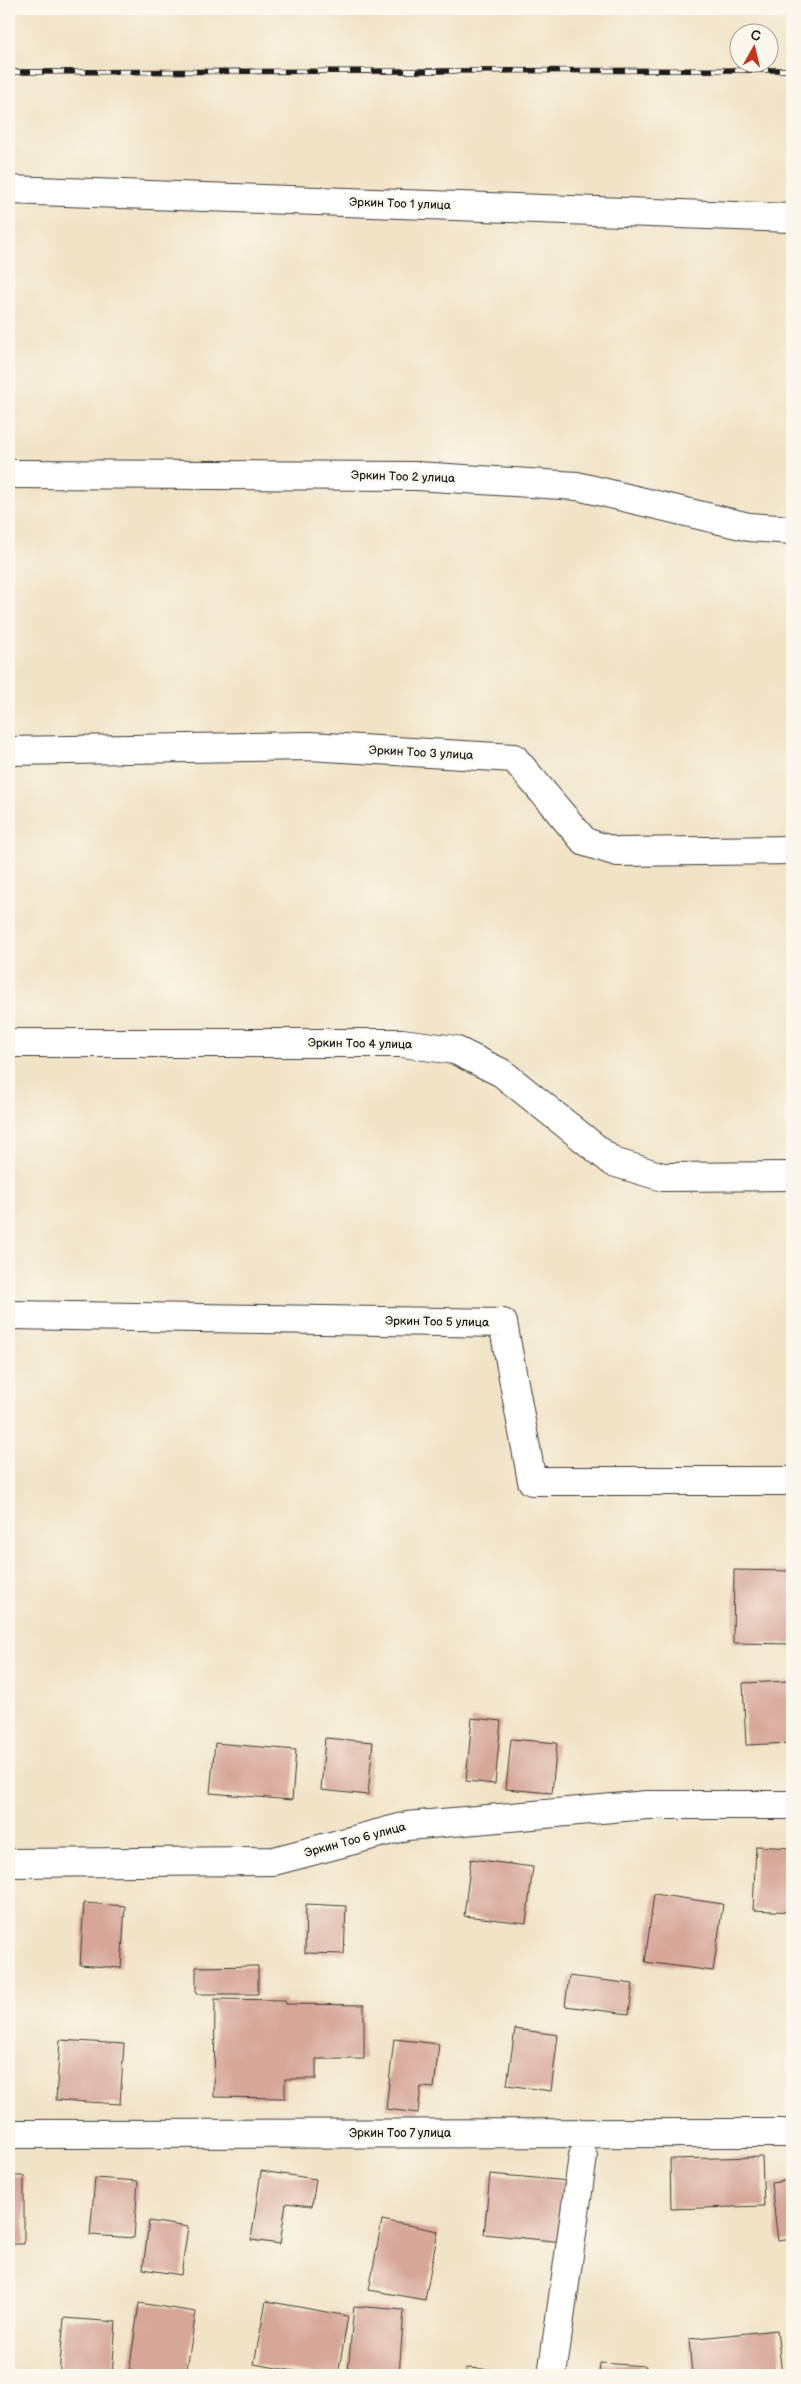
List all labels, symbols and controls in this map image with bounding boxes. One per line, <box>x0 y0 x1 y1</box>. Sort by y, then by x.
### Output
north arrow <box>728 22 778 72</box>
text: С <box>750 27 762 45</box>
street label: Эркин Тоо 1 улица <box>349 195 451 213</box>
street label: Эркин Тоо 2 улица <box>351 468 455 486</box>
street label: Эркин Тоо 3 улица <box>368 743 474 763</box>
street label: Эркин Тоо 4 улица <box>308 1036 412 1052</box>
street label: Эркин Тоо 5 улица <box>385 1314 489 1330</box>
street label: Эркин Тоо 6 улица <box>303 1819 407 1861</box>
street label: Эркин Тоо 7 улица <box>349 2126 451 2141</box>

